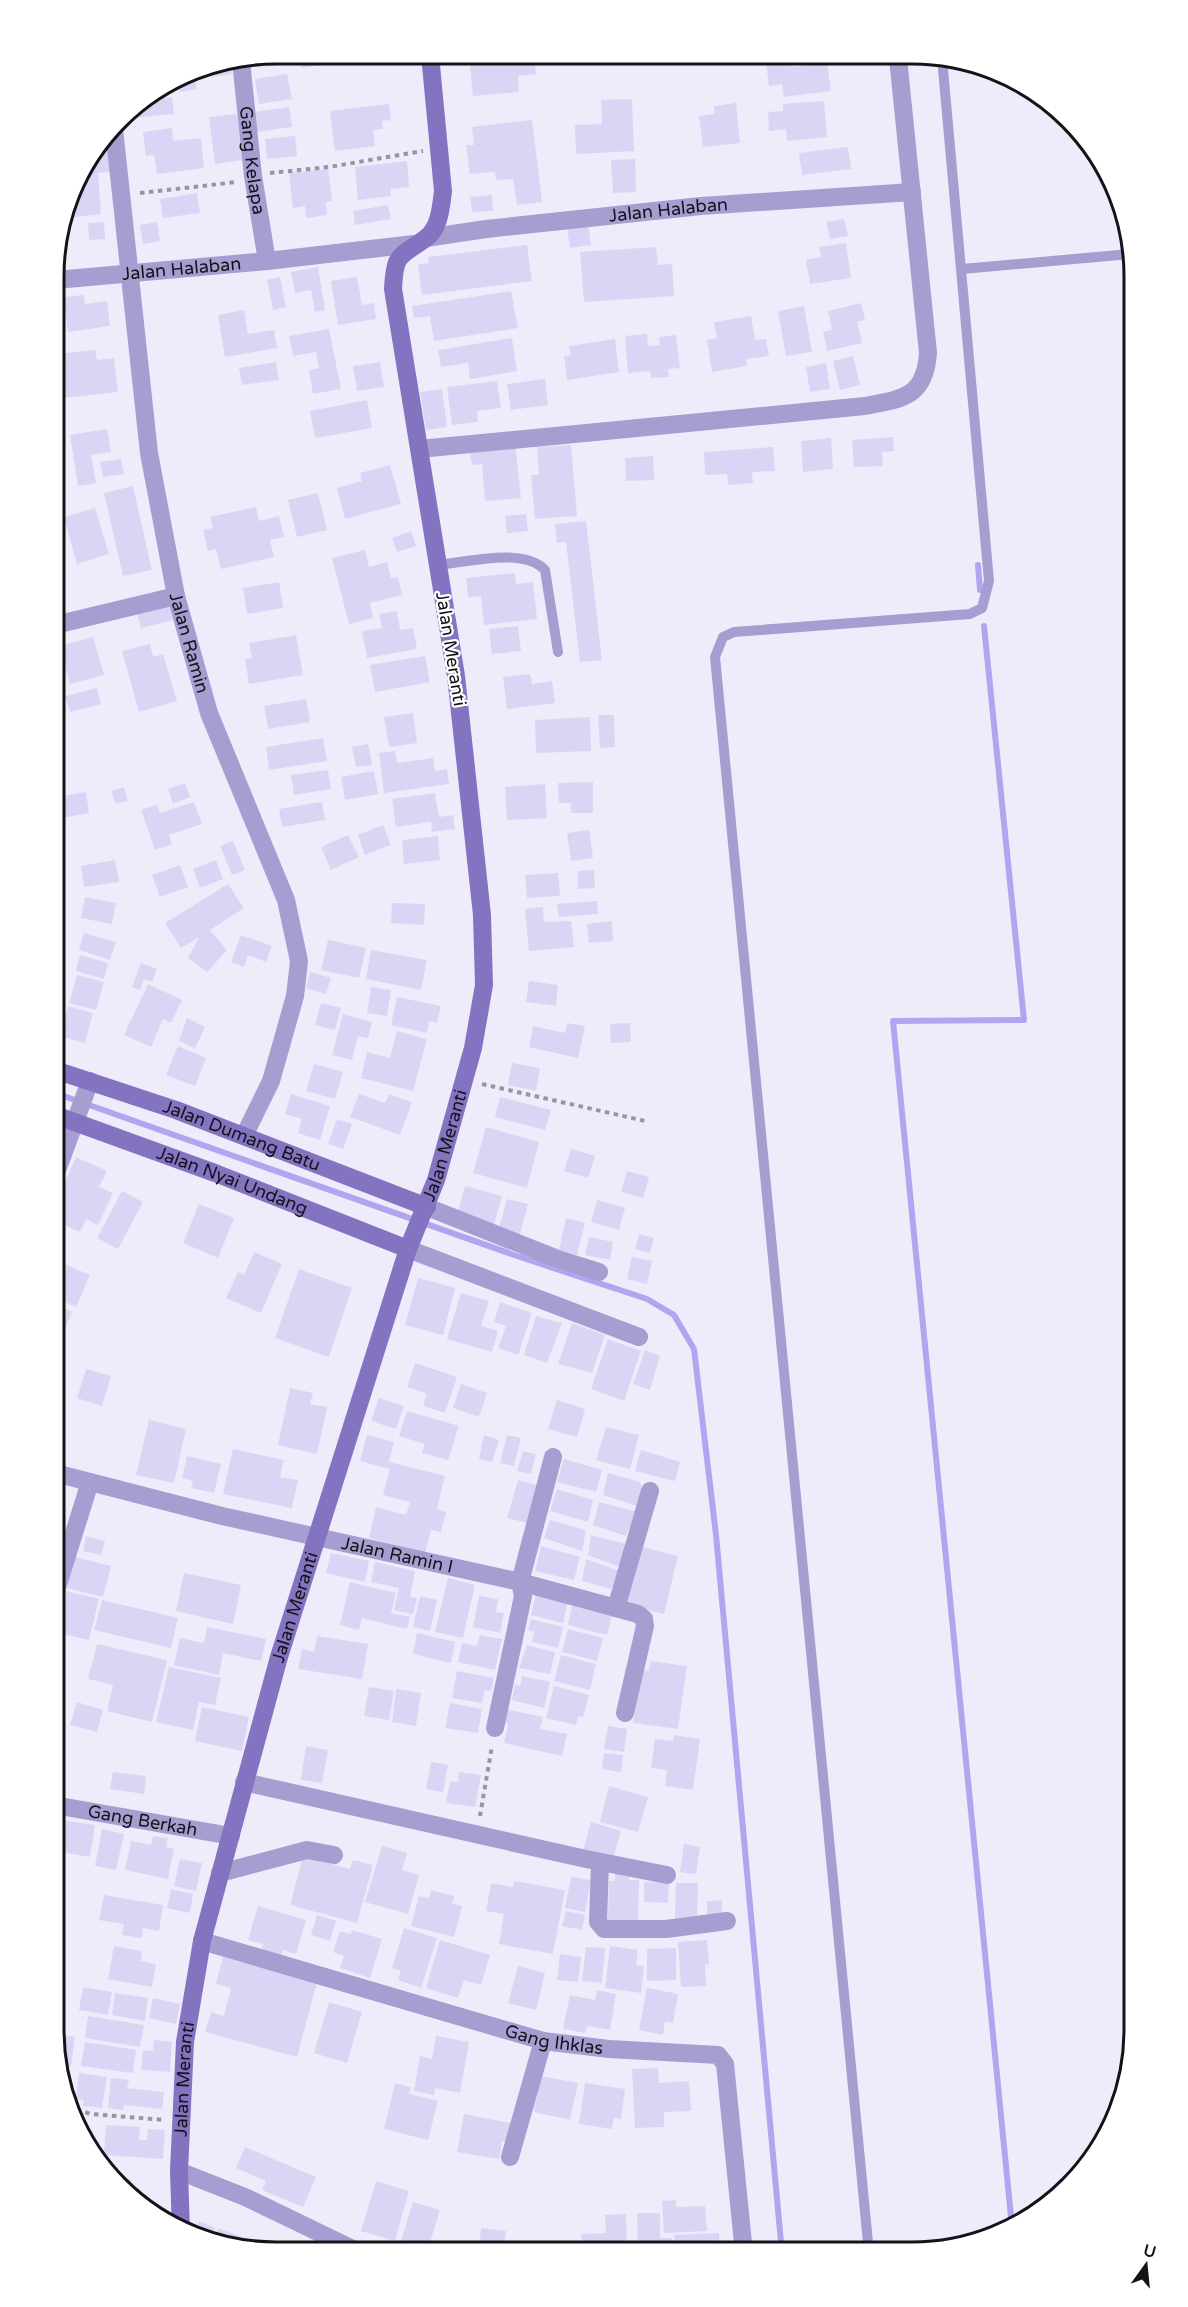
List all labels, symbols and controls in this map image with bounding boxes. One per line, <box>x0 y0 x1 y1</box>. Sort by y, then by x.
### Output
street label: Gang Kelapa <box>235 105 270 216</box>
street label: Jalan Halaban <box>608 193 729 227</box>
street label: Jalan Halaban <box>121 252 242 285</box>
street label: Jalan Ramin <box>165 590 214 696</box>
street label: Jalan Meranti <box>431 590 471 708</box>
street label: Jalan Meranti <box>418 1087 472 1204</box>
street label: Jalan Dumang Batu <box>160 1095 324 1176</box>
street label: Jalan Nyai Undang <box>154 1142 311 1219</box>
street label: Jalan Ramin I <box>339 1532 455 1578</box>
street label: Jalan Meranti <box>267 1549 323 1665</box>
street label: Gang Berkah <box>86 1800 199 1841</box>
street label: Gang Ihklas <box>502 2019 604 2059</box>
street label: Jalan Meranti <box>170 2020 199 2137</box>
north arrow <box>1116 2235 1176 2295</box>
text: U <box>1141 2240 1158 2263</box>

